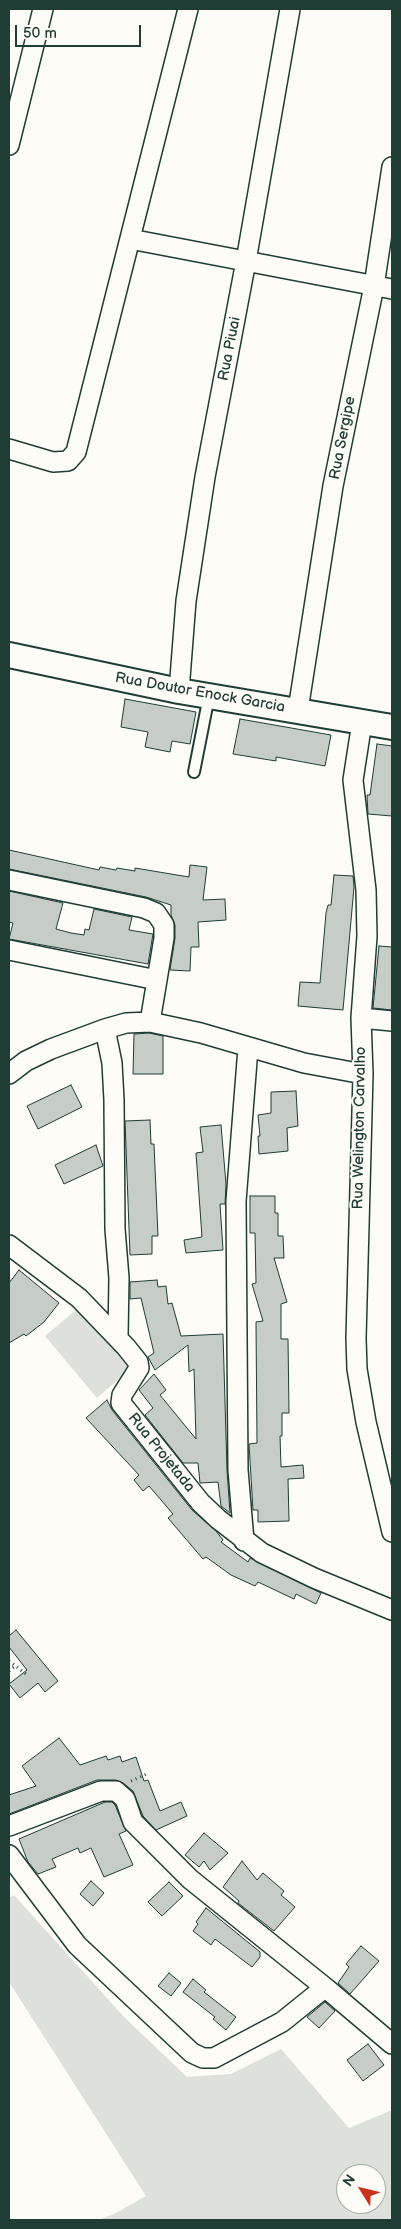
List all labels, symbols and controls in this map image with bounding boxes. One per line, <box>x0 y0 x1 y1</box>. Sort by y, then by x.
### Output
scale bar <box>18 15 144 47</box>
text: 50 m <box>23 24 57 43</box>
street label: Rua Piuai <box>215 315 245 383</box>
street label: Rua Sergipe <box>326 395 360 481</box>
street label: Rua Doutor Enock Garcia <box>114 669 286 717</box>
street label: Rua Welington Carvalho <box>350 1047 370 1209</box>
street label: Rua Projetada <box>124 1410 198 1496</box>
north arrow <box>336 2164 386 2214</box>
text: N <box>339 2171 359 2190</box>

